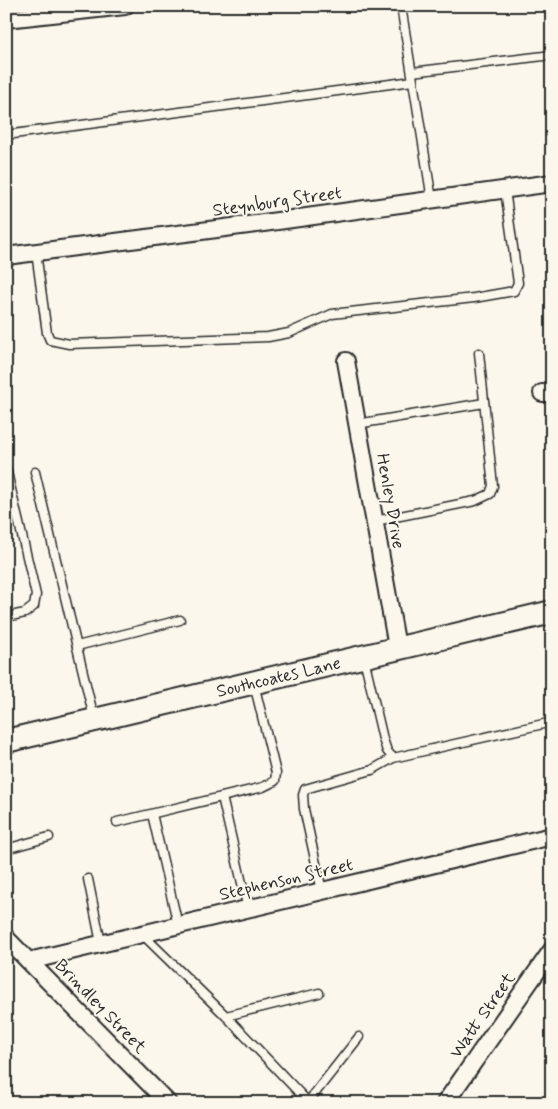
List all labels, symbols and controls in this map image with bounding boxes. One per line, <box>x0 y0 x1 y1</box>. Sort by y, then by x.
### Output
street label: Steynburg Street <box>211 181 343 223</box>
street label: Henley Drive <box>370 452 410 551</box>
street label: Southcoates Lane <box>214 651 343 704</box>
street label: Stephenson Street <box>217 853 356 907</box>
street label: Brindley Street <box>49 954 152 1060</box>
street label: Watt Street <box>444 968 521 1063</box>

